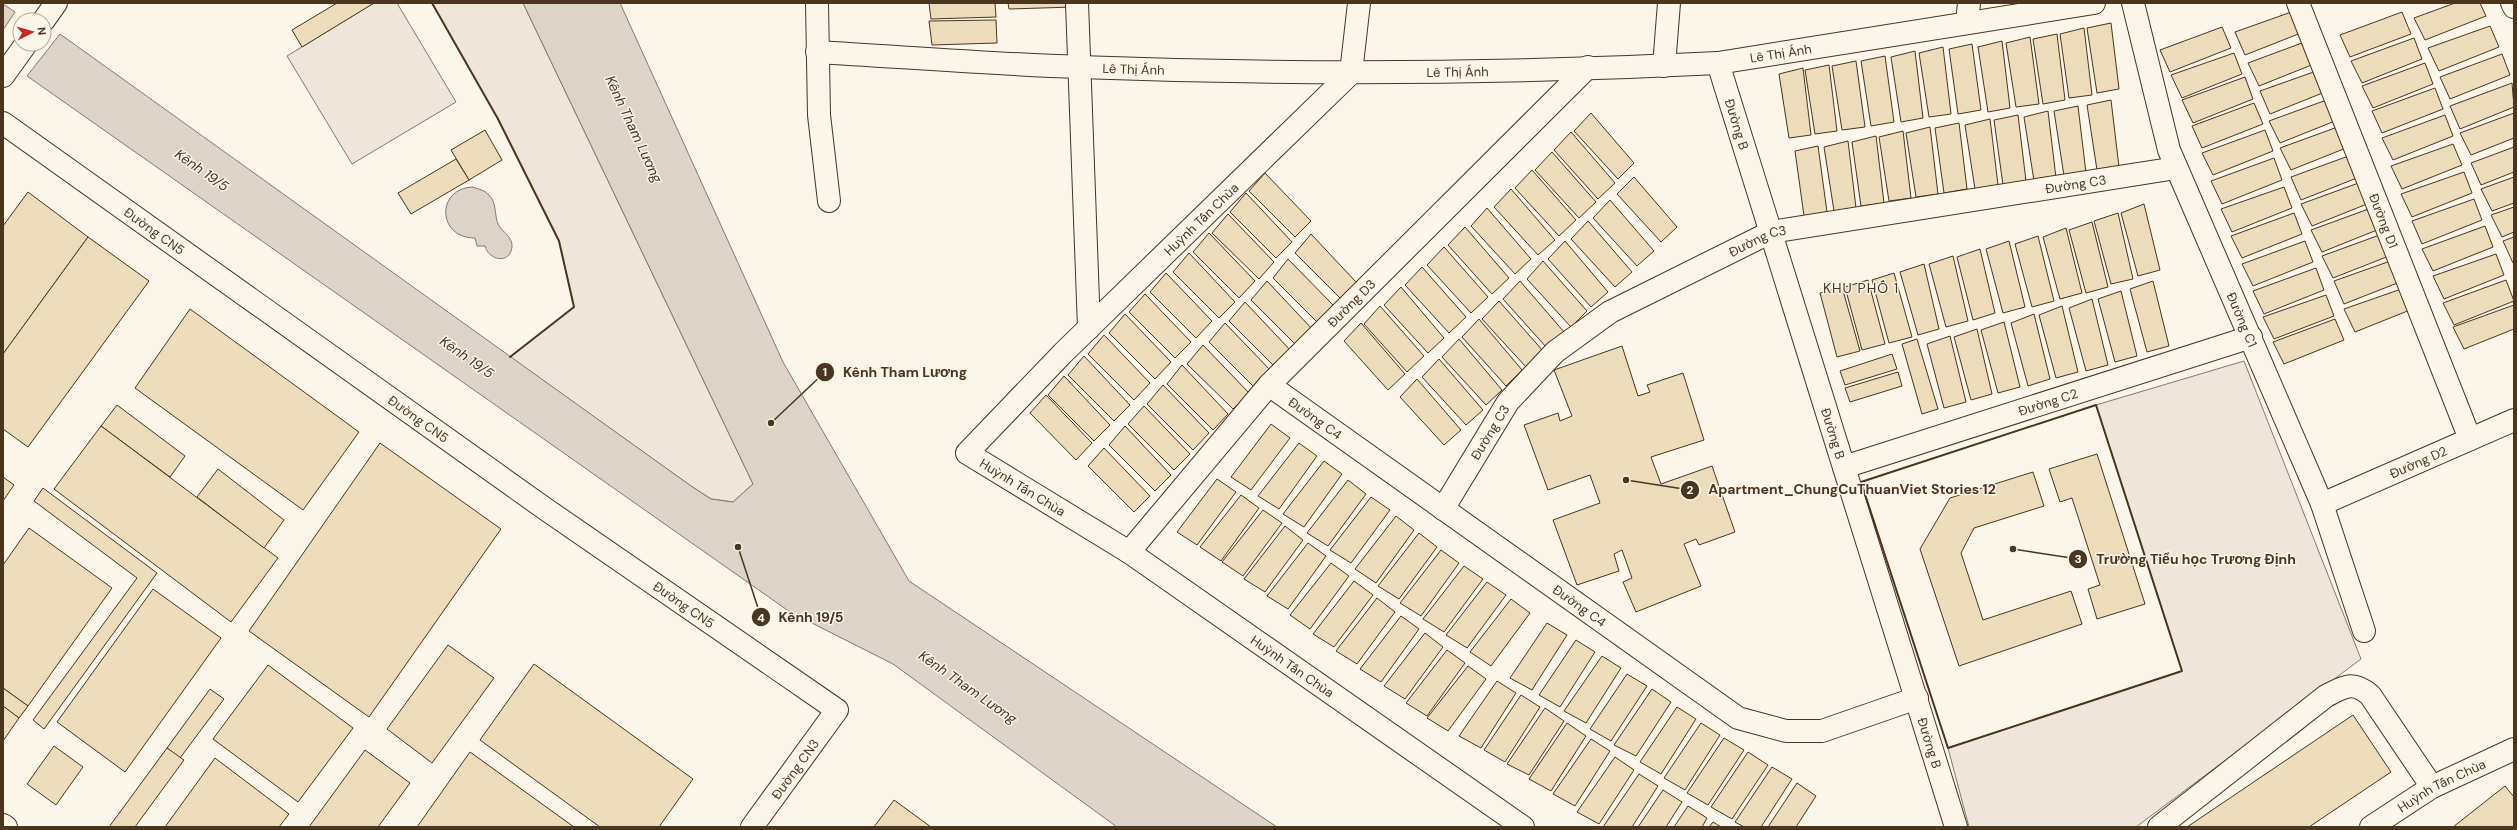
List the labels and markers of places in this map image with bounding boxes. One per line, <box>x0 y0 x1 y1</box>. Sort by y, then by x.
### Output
callout: Kênh Tham Lương <box>815 359 975 385</box>
callout: Apartment_ChungCuThuanViet Stories 12 <box>1680 477 2003 503</box>
callout: Trường Tiểu học Trương Định <box>2068 546 2304 572</box>
callout: Kênh 19/5 <box>751 604 852 630</box>

